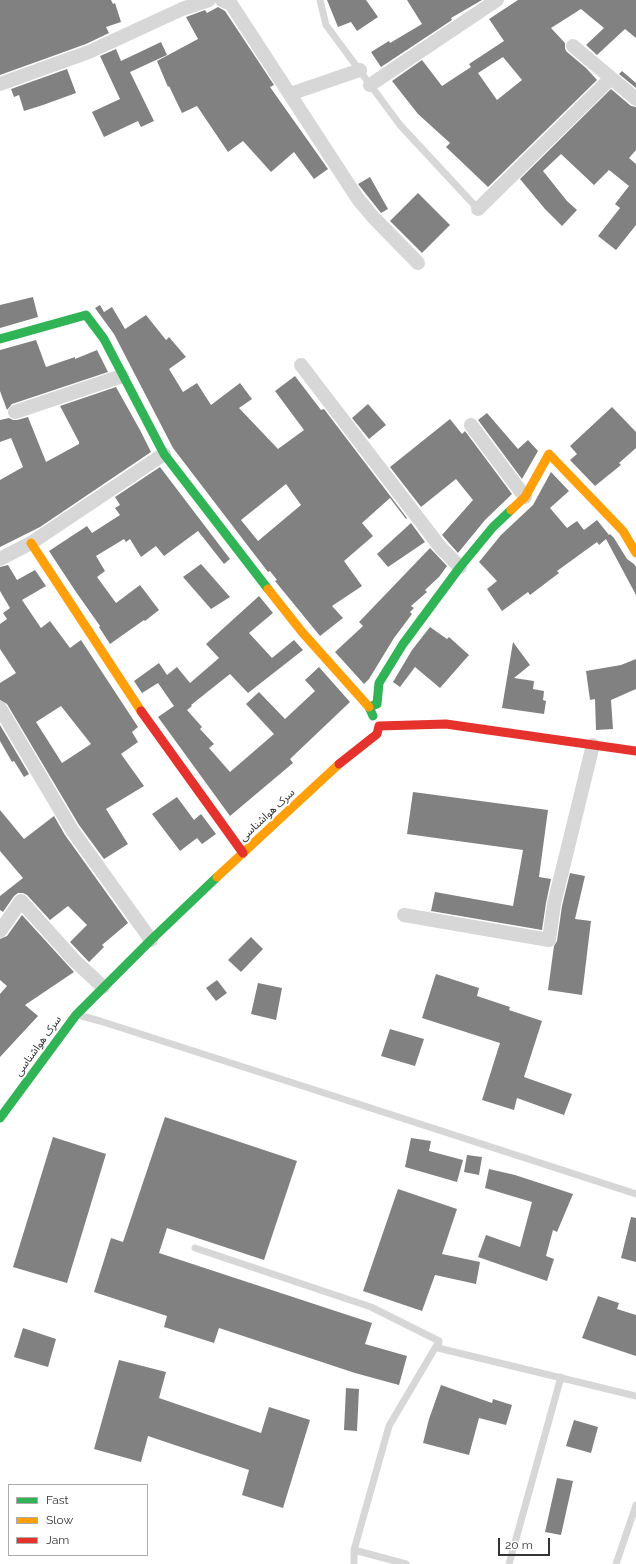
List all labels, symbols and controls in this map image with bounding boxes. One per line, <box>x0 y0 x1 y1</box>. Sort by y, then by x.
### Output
street label: سرک هواشناسی <box>236 786 298 844</box>
street label: سرک هواشناسی <box>12 1013 64 1079</box>
legend <box>8 1484 148 1556</box>
text: Fast <box>46 1493 69 1507</box>
text: Slow <box>46 1513 73 1527</box>
scale bar <box>500 1530 552 1556</box>
text: Jam <box>46 1533 69 1547</box>
text: 20 m <box>505 1538 533 1552</box>

